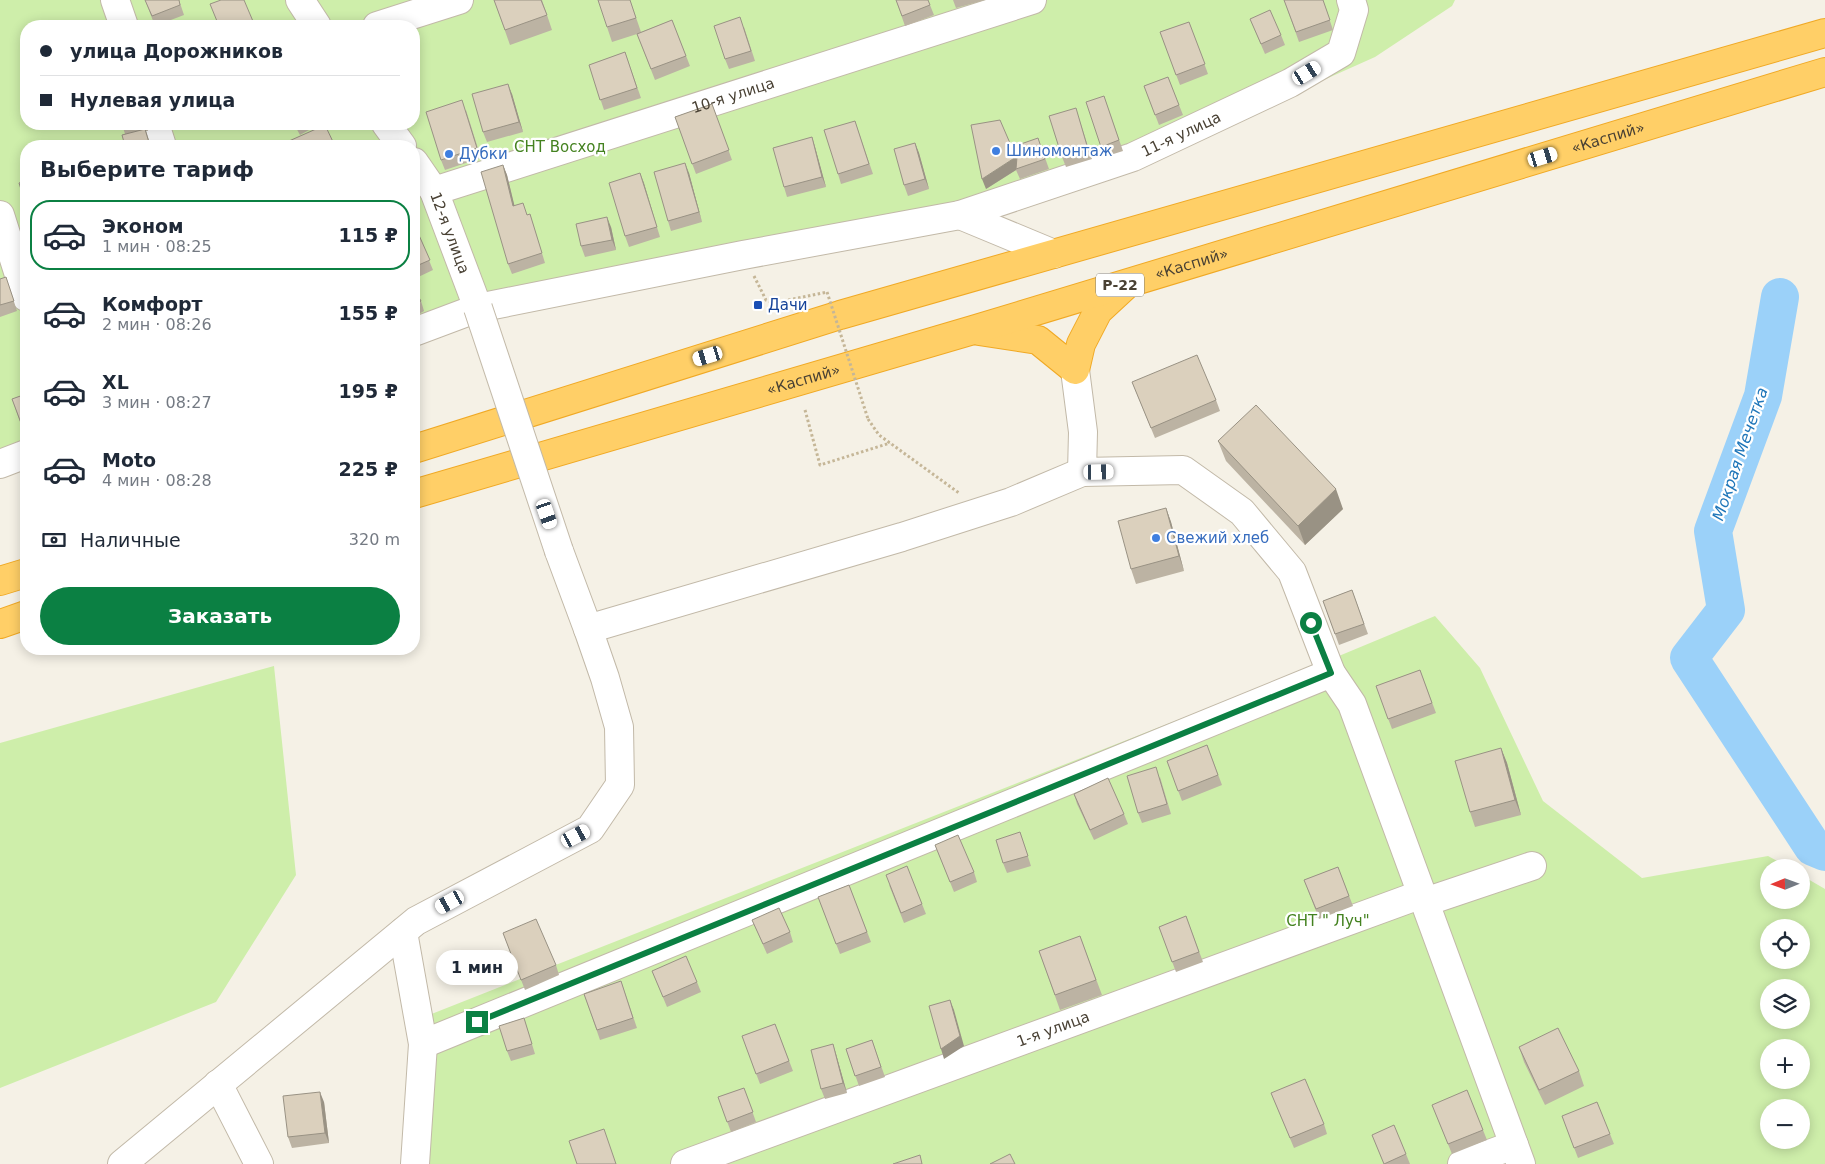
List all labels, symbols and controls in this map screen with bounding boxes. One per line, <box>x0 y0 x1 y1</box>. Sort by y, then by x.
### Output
text: улица Дорожников <box>70 40 283 62</box>
car <box>1290 59 1323 87</box>
street label: 10-я улица <box>689 74 777 117</box>
text: Нулевая улица <box>70 89 235 111</box>
street label: 11-я улица <box>1138 108 1224 161</box>
street label: «Каспий» <box>1569 118 1647 157</box>
park label: СНТ Восход <box>514 138 606 156</box>
place label: Шиномонтаж <box>1006 142 1113 160</box>
place label: Дубки <box>459 145 508 163</box>
marker: Шиномонтаж <box>990 145 1002 157</box>
car <box>1526 145 1559 169</box>
marker: Дубки <box>443 148 455 160</box>
text: Выберите тариф <box>40 157 254 182</box>
street label: 12-я улица <box>426 189 473 276</box>
icon: car <box>42 213 87 258</box>
text: Эконом <box>102 215 184 237</box>
text: 115 ₽ <box>339 224 398 246</box>
text: 1 мин · 08:25 <box>102 237 212 256</box>
street label: «Каспий» <box>1153 244 1231 283</box>
road number: Р-22 <box>1096 274 1144 296</box>
icon: car <box>42 291 87 336</box>
text: Комфорт <box>102 293 203 315</box>
place label: Дачи <box>768 296 808 314</box>
marker: Дачи <box>752 299 764 311</box>
text: 155 ₽ <box>339 302 398 324</box>
text: 2 мин · 08:26 <box>102 315 212 334</box>
car <box>691 344 724 368</box>
street label: «Каспий» <box>765 360 842 399</box>
icon: car <box>42 369 87 414</box>
text: XL <box>102 371 129 393</box>
text: 195 ₽ <box>339 380 398 402</box>
water label: Мокрая Мечетка <box>1708 385 1772 523</box>
text: 3 мин · 08:27 <box>102 393 212 412</box>
icon: car <box>42 447 87 492</box>
text: Moto <box>102 449 156 471</box>
text: 225 ₽ <box>339 458 398 480</box>
car <box>1083 464 1114 480</box>
text: 4 мин · 08:28 <box>102 471 212 490</box>
car <box>535 497 558 531</box>
icon: cash <box>40 526 68 554</box>
text: Наличные <box>80 529 181 551</box>
place label: Свежий хлеб <box>1166 529 1269 547</box>
text: 320 m <box>349 530 400 549</box>
marker: Свежий хлеб <box>1150 532 1162 544</box>
button: Заказать <box>40 587 400 645</box>
route start <box>1300 612 1322 634</box>
car <box>559 822 592 850</box>
north arrow <box>1760 859 1810 909</box>
map controls <box>1760 859 1810 1149</box>
car <box>433 888 466 916</box>
park label: СНТ " Луч" <box>1286 912 1370 930</box>
button: locate <box>1760 919 1810 969</box>
callout: 1 мин <box>436 950 518 984</box>
text: 1 мин <box>451 958 503 977</box>
button: layers <box>1760 979 1810 1029</box>
street label: 1-я улица <box>1014 1008 1092 1051</box>
route end <box>466 1011 488 1033</box>
button: + <box>1760 1039 1810 1089</box>
button: − <box>1760 1099 1810 1149</box>

